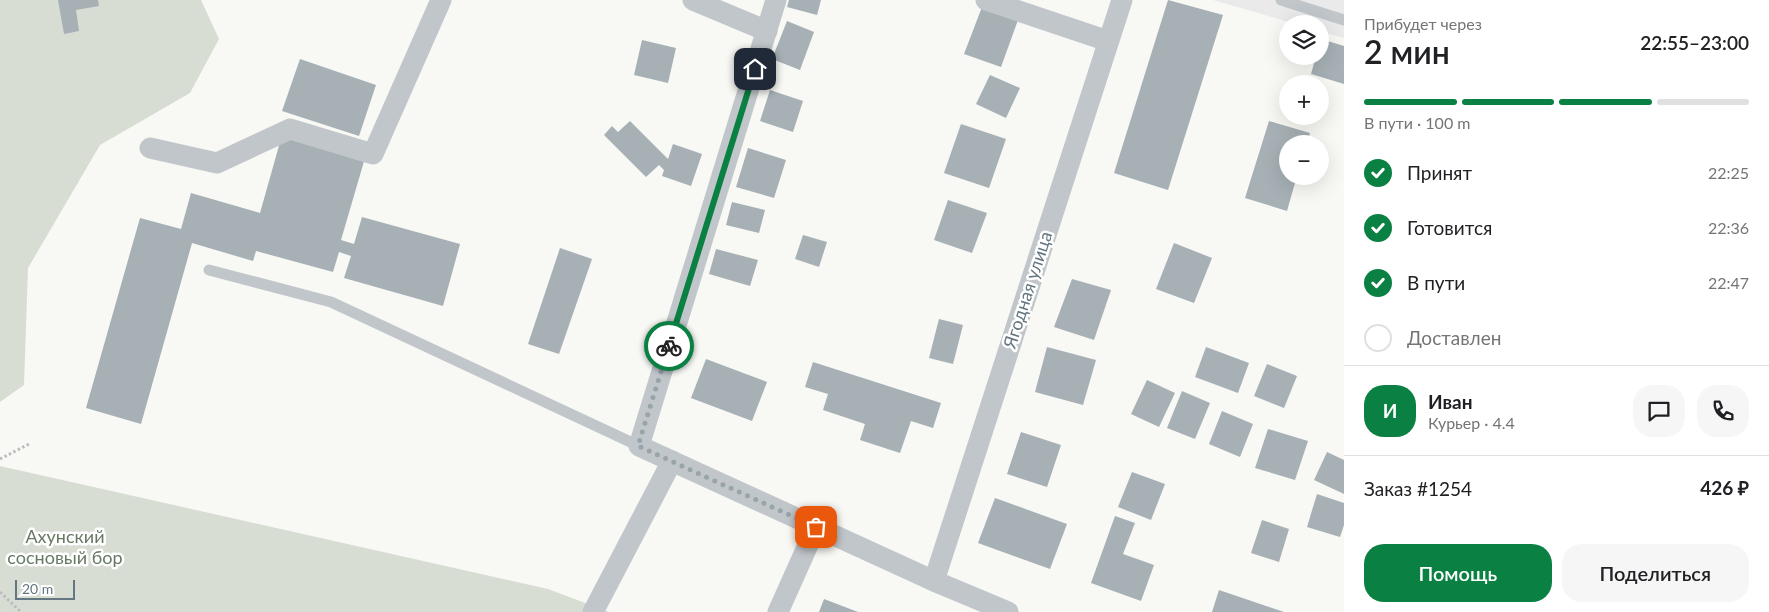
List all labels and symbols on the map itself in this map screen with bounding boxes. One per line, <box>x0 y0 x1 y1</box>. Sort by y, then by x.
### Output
pin <box>734 48 776 90</box>
street label: Ягодная улица <box>997 228 1056 352</box>
courier <box>644 321 694 371</box>
pin <box>795 506 837 548</box>
park label: Ахунский сосновый бор <box>7 525 123 568</box>
scale bar <box>15 577 75 600</box>

